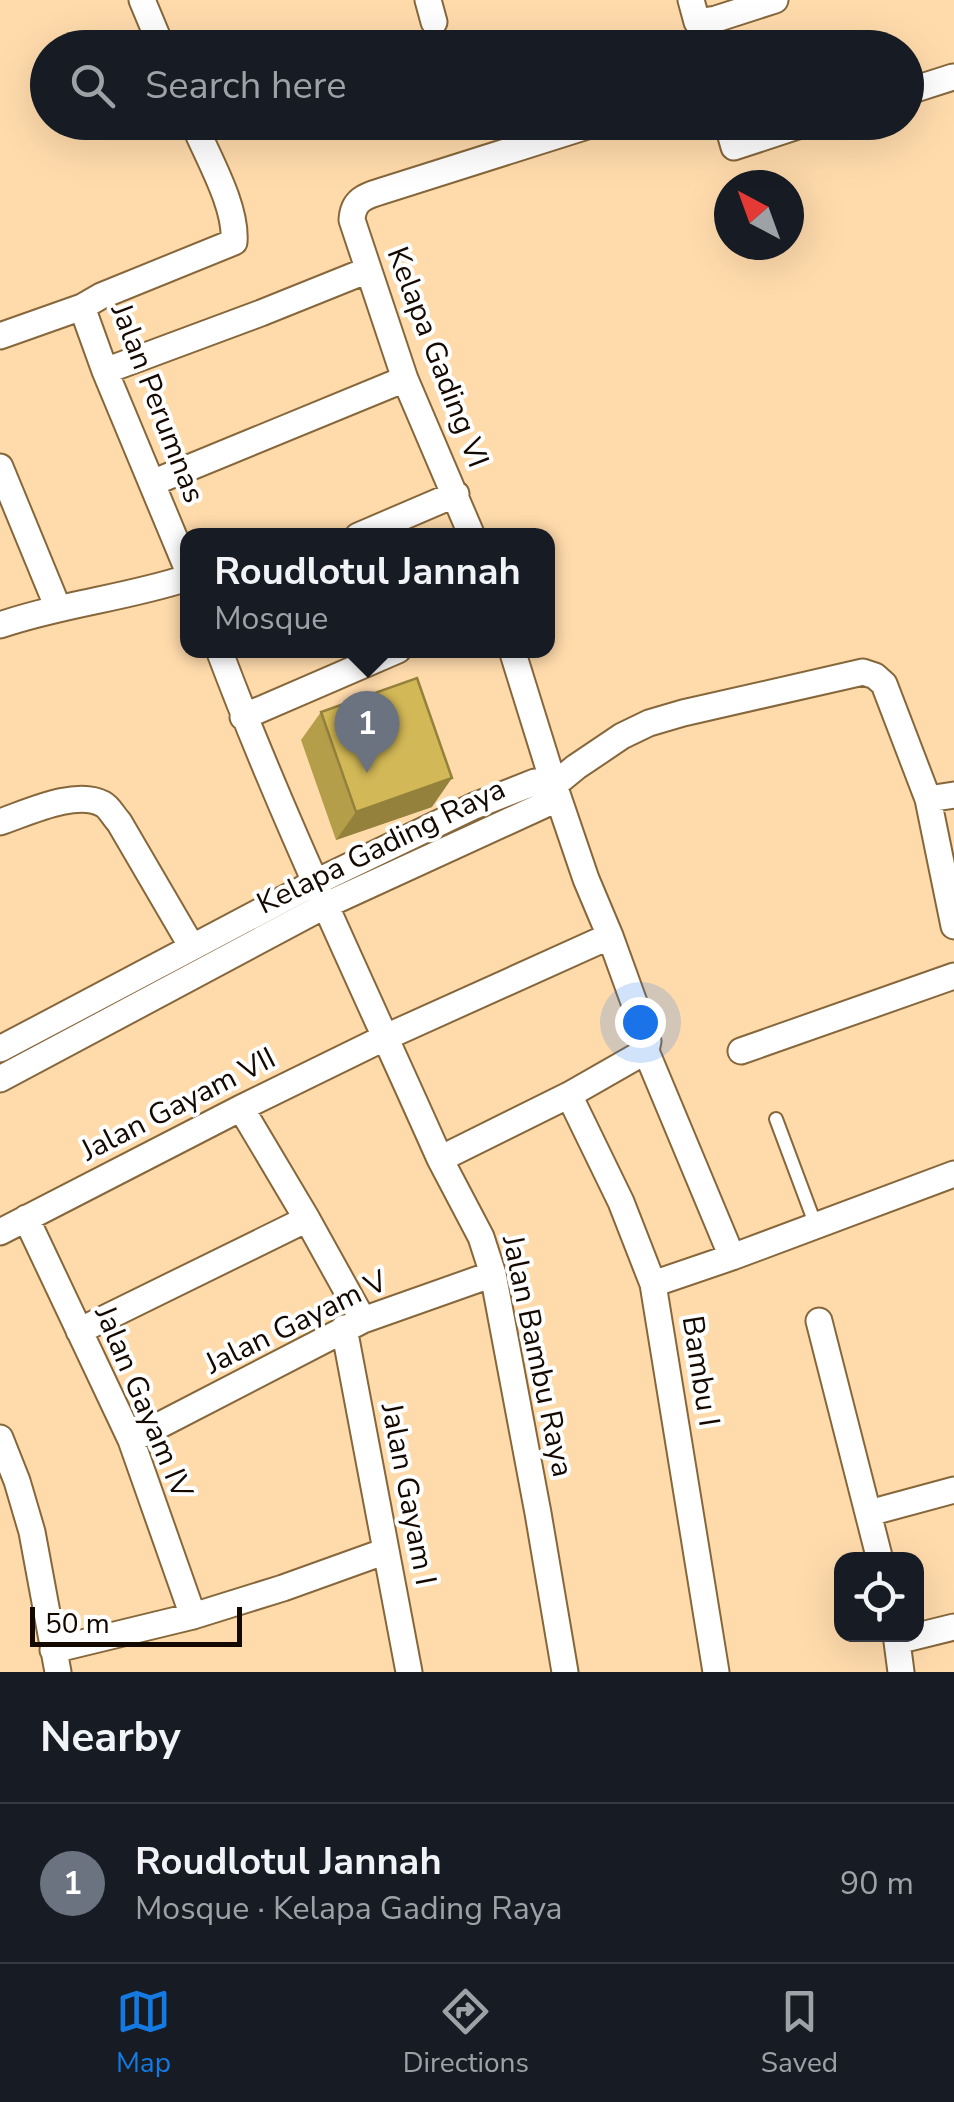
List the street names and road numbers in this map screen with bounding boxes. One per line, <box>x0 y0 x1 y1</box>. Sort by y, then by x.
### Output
street label: Kelapa Gading VI <box>377 241 498 473</box>
street label: Jalan Perumnas <box>100 297 214 509</box>
street label: Kelapa Gading Raya <box>250 769 512 924</box>
street label: Jalan Gayam VII <box>73 1038 282 1172</box>
street label: Jalan Bambu Raya <box>492 1231 583 1481</box>
street label: Jalan Gayam V <box>197 1261 394 1385</box>
street label: Jalan Gayam IV <box>84 1299 203 1505</box>
street label: Bambu I <box>672 1313 729 1429</box>
street label: Jalan Gayam I <box>371 1399 446 1589</box>

